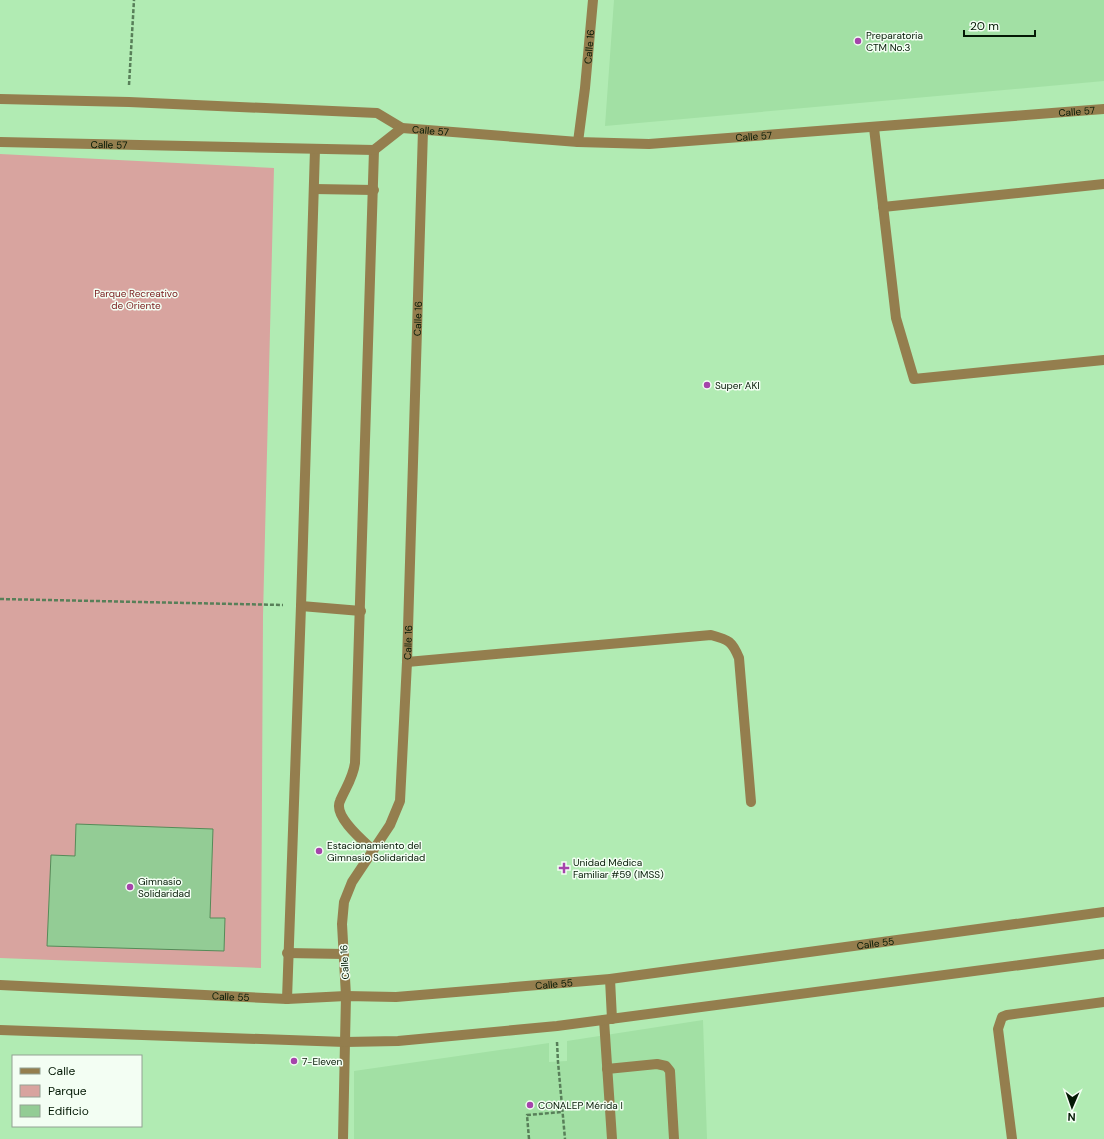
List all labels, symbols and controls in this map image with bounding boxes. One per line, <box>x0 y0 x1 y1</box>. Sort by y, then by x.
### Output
scale bar <box>964 12 1035 38</box>
text: 20 m <box>970 18 999 34</box>
street label: Calle 16 <box>581 29 597 65</box>
place label: Preparatoria CTM No.3 <box>866 29 923 54</box>
marker: Preparatoria CTM No.3 <box>853 36 863 46</box>
street label: Calle 57 <box>1058 104 1096 119</box>
street label: Calle 57 <box>412 123 449 139</box>
street label: Calle 57 <box>735 129 773 144</box>
street label: Calle 57 <box>90 138 127 152</box>
park label: Parque Recreativo de Oriente <box>94 287 178 312</box>
street label: Calle 16 <box>411 301 425 336</box>
place label: Super AKI <box>715 379 760 392</box>
marker: Super AKI <box>702 380 712 390</box>
street label: Calle 16 <box>401 625 415 660</box>
place label: Estacionamiento del Gimnasio Solidaridad <box>327 839 425 864</box>
marker: Estacionamiento del Gimnasio Solidaridad <box>314 846 324 856</box>
place label: Unidad Médica Familiar #59 (IMSS) <box>573 856 664 881</box>
marker: Unidad Médica Familiar #59 (IMSS) <box>558 862 570 874</box>
place label: Gimnasio Solidaridad <box>138 875 190 900</box>
marker: Gimnasio Solidaridad <box>125 882 135 892</box>
street label: Calle 55 <box>856 935 895 952</box>
street label: Calle 16 <box>337 944 352 980</box>
street label: Calle 55 <box>535 976 573 992</box>
street label: Calle 55 <box>212 989 250 1004</box>
legend <box>12 1055 142 1127</box>
place label: 7-Eleven <box>302 1055 342 1068</box>
marker: 7-Eleven <box>289 1056 299 1066</box>
text: Calle <box>48 1063 75 1079</box>
text: Parque <box>48 1083 87 1099</box>
north arrow <box>1052 1087 1092 1127</box>
place label: CONALEP Mérida I <box>538 1099 623 1112</box>
marker: CONALEP Mérida I <box>525 1100 535 1110</box>
text: Edificio <box>48 1103 89 1119</box>
text: N <box>1067 1110 1076 1124</box>

